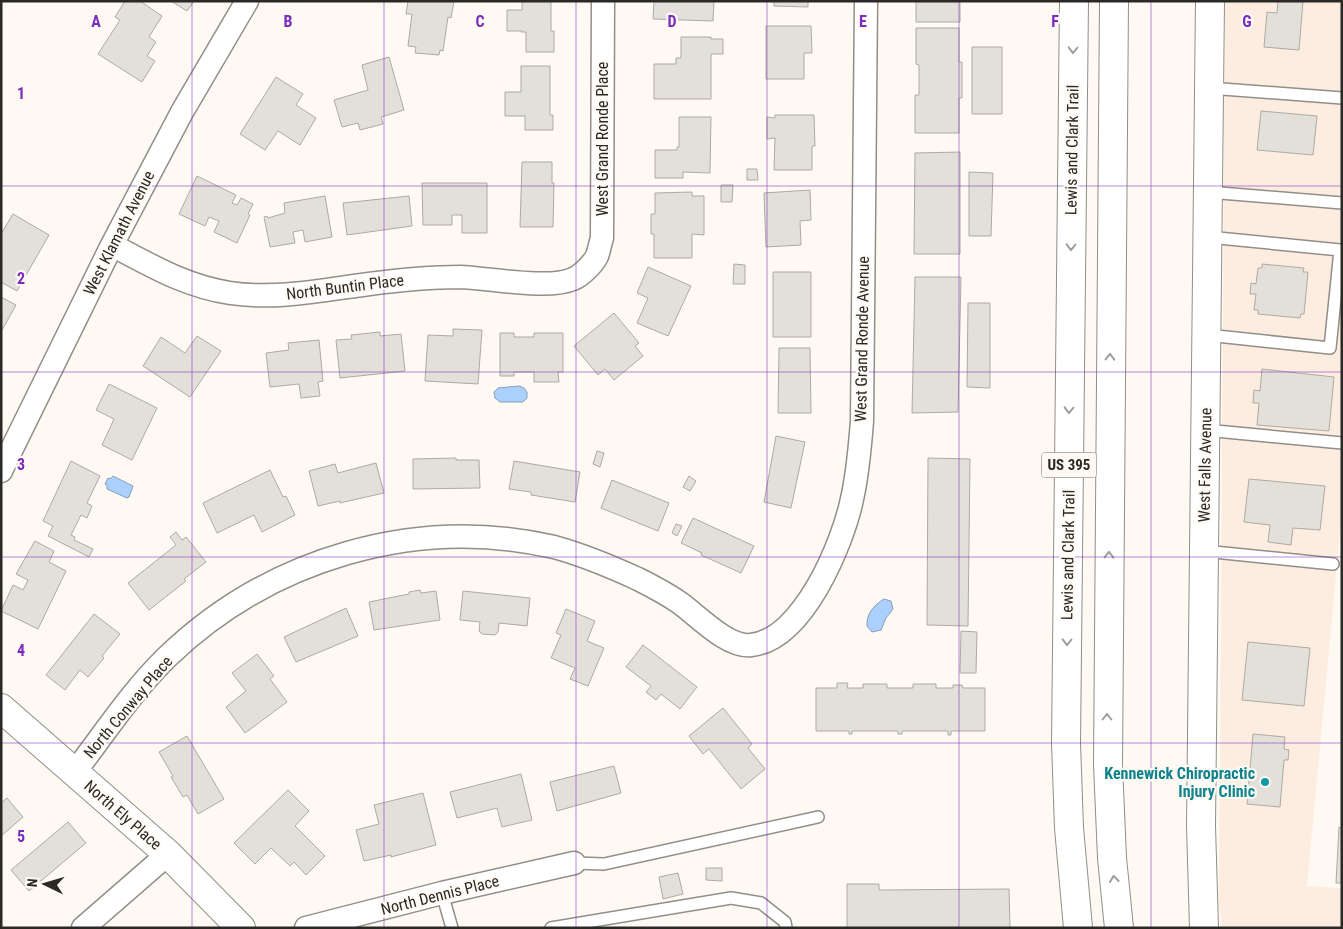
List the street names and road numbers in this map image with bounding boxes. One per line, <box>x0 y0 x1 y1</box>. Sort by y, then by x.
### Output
street label: West Grand Ronde Place <box>593 62 612 216</box>
street label: Lewis and Clark Trail <box>1061 85 1083 215</box>
street label: West Klamath Avenue <box>79 168 159 298</box>
street label: West Grand Ronde Avenue <box>851 256 873 422</box>
street label: North Buntin Place <box>285 270 405 304</box>
street label: West Falls Avenue <box>1195 408 1215 522</box>
road number: US 395 <box>1042 452 1096 478</box>
street label: Lewis and Clark Trail <box>1057 490 1079 620</box>
street label: North Conway Place <box>80 652 176 762</box>
street label: North Ely Place <box>80 776 166 854</box>
street label: North Dennis Place <box>379 871 501 919</box>

